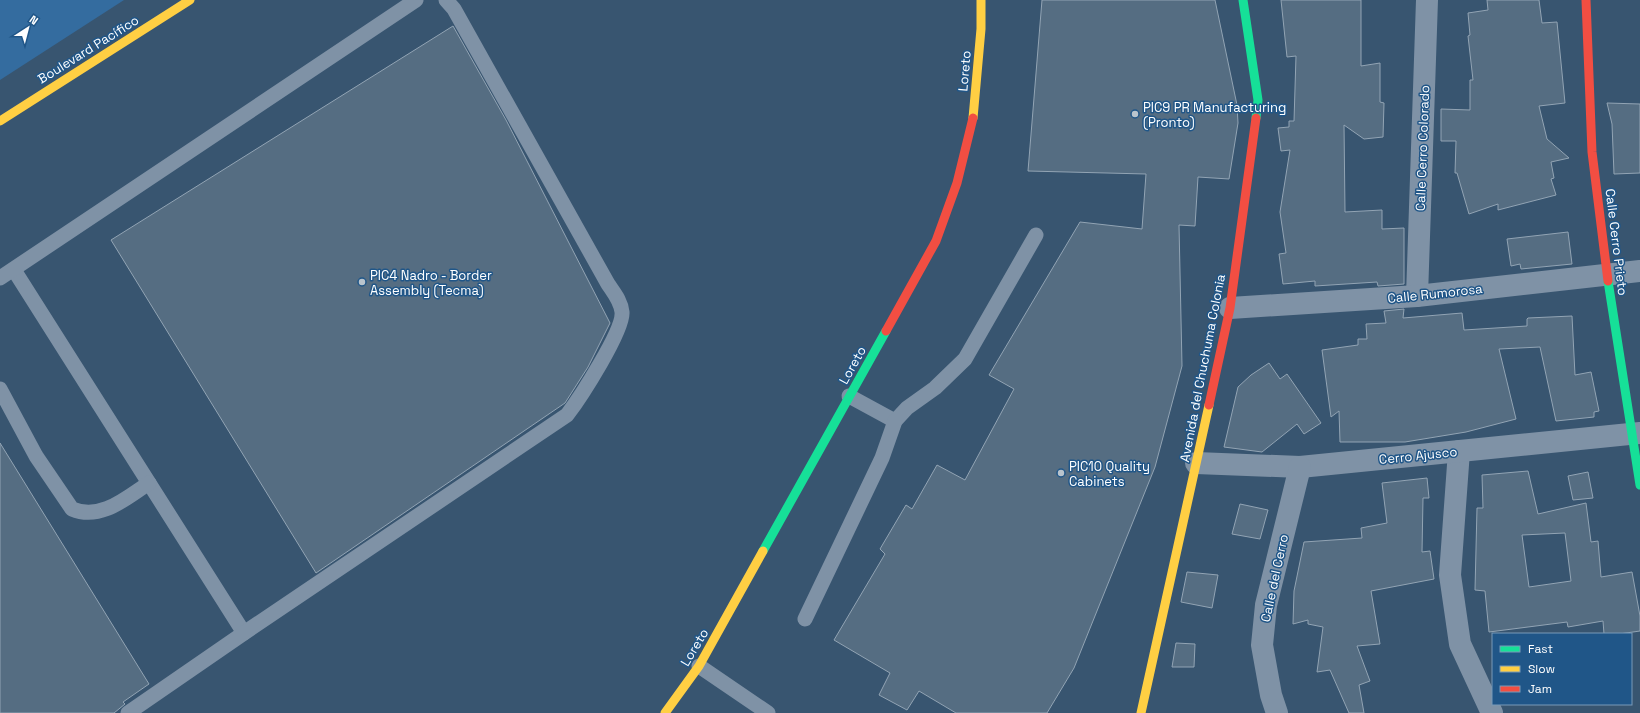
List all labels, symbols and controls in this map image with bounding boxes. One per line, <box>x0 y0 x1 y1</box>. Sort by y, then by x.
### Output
north arrow <box>8 8 48 48</box>
street label: Boulevard Pacífico <box>34 11 142 87</box>
text: N <box>27 12 41 28</box>
street label: Loreto <box>954 50 975 92</box>
street label: Calle Cerro Colorado <box>1412 85 1433 211</box>
place label: PIC9 PR Manufacturing (Pronto) <box>1143 99 1286 131</box>
marker: PIC9 PR Manufacturing (Pronto) <box>1130 109 1140 119</box>
street label: Calle Cerro Prieto <box>1602 188 1631 296</box>
place label: PIC4 Nadro - Border Assembly (Tecma) <box>370 267 492 299</box>
street label: Avenida del Chuchuma Colonia <box>1176 272 1229 464</box>
marker: PIC4 Nadro - Border Assembly (Tecma) <box>357 277 367 287</box>
street label: Calle Rumorosa <box>1387 280 1484 307</box>
street label: Loreto <box>835 343 870 387</box>
street label: Cerro Ajusco <box>1378 443 1458 468</box>
place label: PIC10 Quality Cabinets <box>1069 458 1150 490</box>
marker: PIC10 Quality Cabinets <box>1056 468 1066 478</box>
street label: Calle del Cerro <box>1257 533 1292 624</box>
street label: Loreto <box>677 625 712 669</box>
legend <box>1492 633 1632 705</box>
text: Fast <box>1528 641 1553 657</box>
text: Slow <box>1528 661 1555 677</box>
text: Jam <box>1528 681 1552 697</box>

